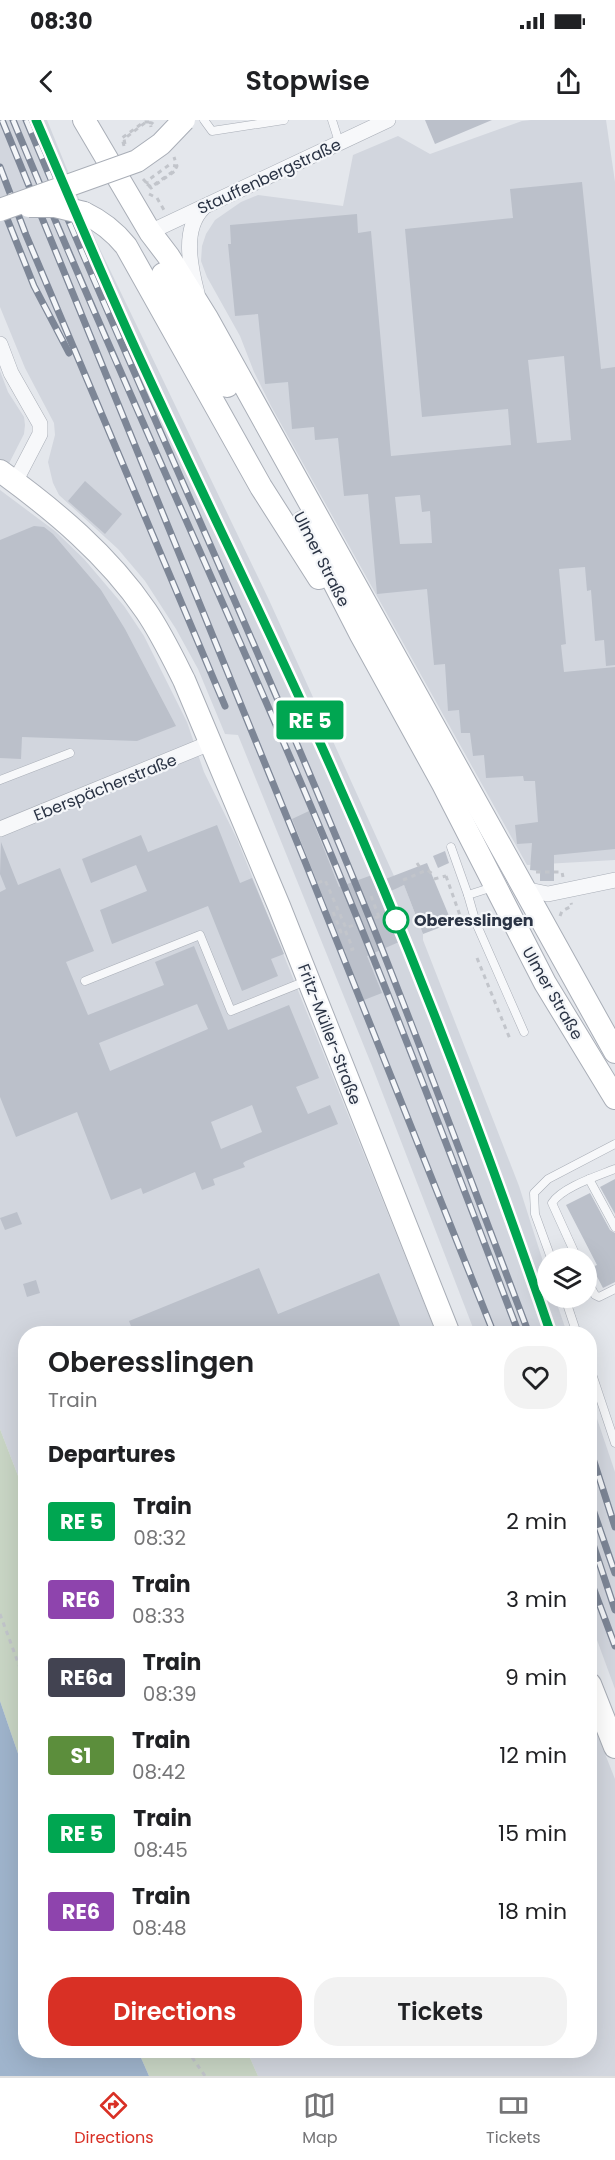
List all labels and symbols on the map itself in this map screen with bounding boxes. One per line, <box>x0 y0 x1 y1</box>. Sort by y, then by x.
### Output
street label: Stauffenbergstraße <box>194 133 345 220</box>
street label: Ulmer Straße <box>288 508 355 611</box>
line badge: RE 5 <box>268 700 352 740</box>
street label: Eberspächerstraße <box>30 748 180 827</box>
marker: Oberesslingen <box>383 907 409 933</box>
place label: Oberesslingen <box>414 909 534 932</box>
street label: Ulmer Straße <box>517 942 589 1044</box>
street label: Fritz-Müller-Straße <box>292 960 367 1108</box>

